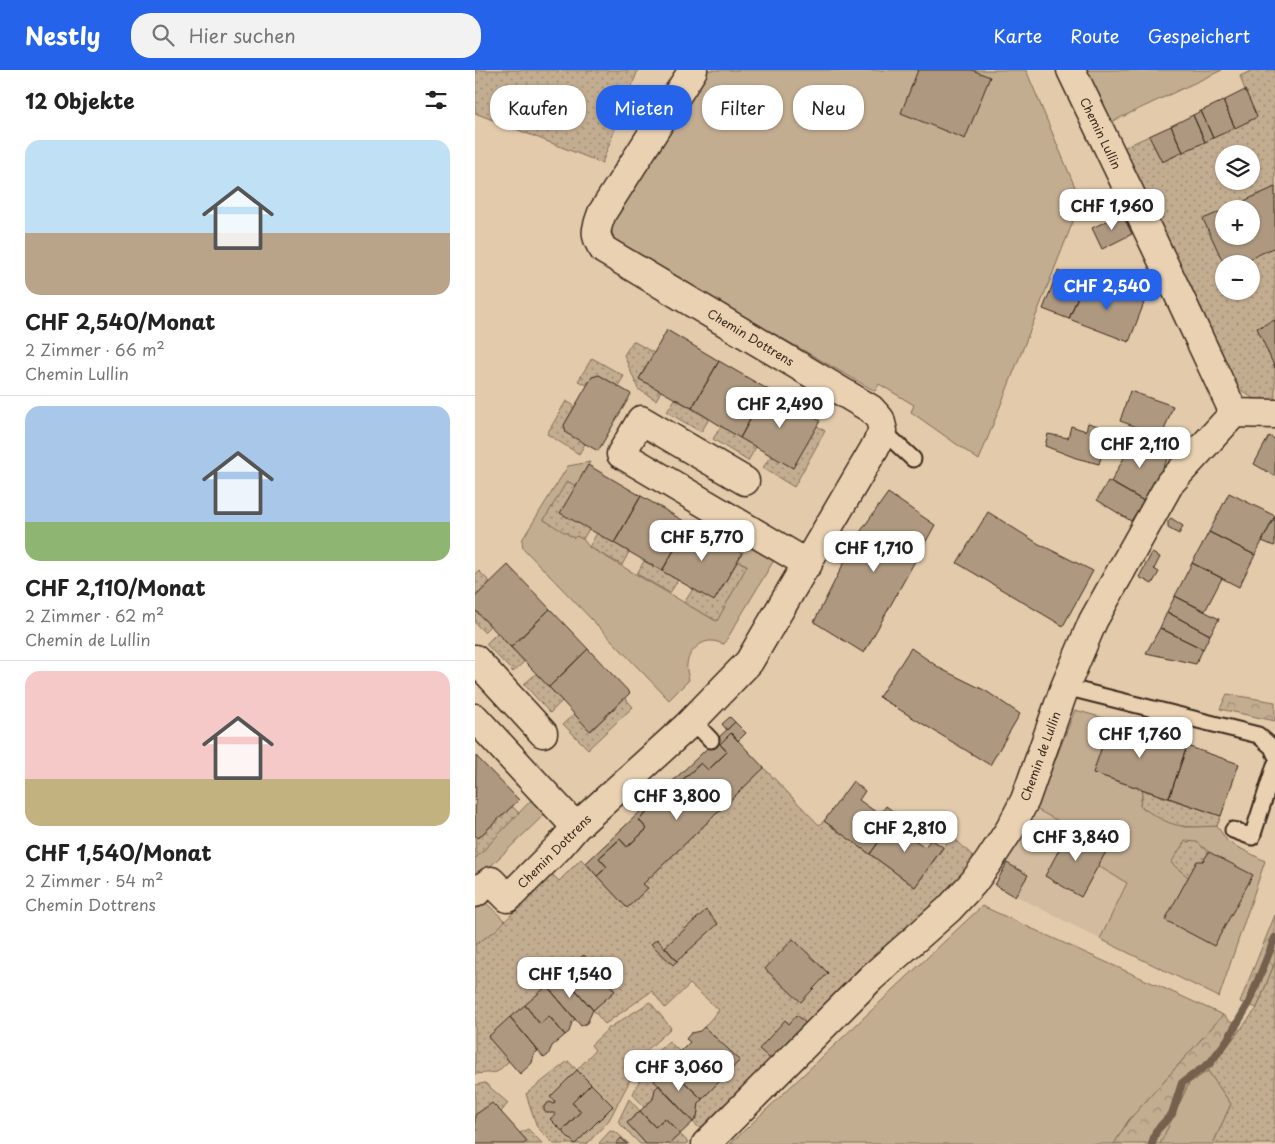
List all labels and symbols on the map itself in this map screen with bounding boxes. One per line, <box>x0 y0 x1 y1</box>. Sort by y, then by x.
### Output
street label: Chemin Lullin <box>1076 94 1126 172</box>
pin: CHF 1,960 <box>1055 189 1169 231</box>
pin: CHF 2,540 <box>1050 268 1164 311</box>
street label: Chemin Dottrens <box>704 304 798 370</box>
pin: CHF 2,490 <box>723 386 837 429</box>
pin: CHF 2,110 <box>1083 426 1197 469</box>
pin: CHF 5,770 <box>645 520 759 562</box>
pin: CHF 1,710 <box>817 530 931 573</box>
street label: Chemin de Lullin <box>1015 709 1065 803</box>
pin: CHF 1,760 <box>1083 716 1197 759</box>
pin: CHF 3,800 <box>620 778 734 821</box>
street label: Chemin Dottrens <box>513 810 595 892</box>
pin: CHF 2,810 <box>848 810 962 853</box>
pin: CHF 3,840 <box>1019 820 1133 862</box>
pin: CHF 1,540 <box>513 956 627 999</box>
pin: CHF 3,060 <box>622 1050 736 1092</box>

